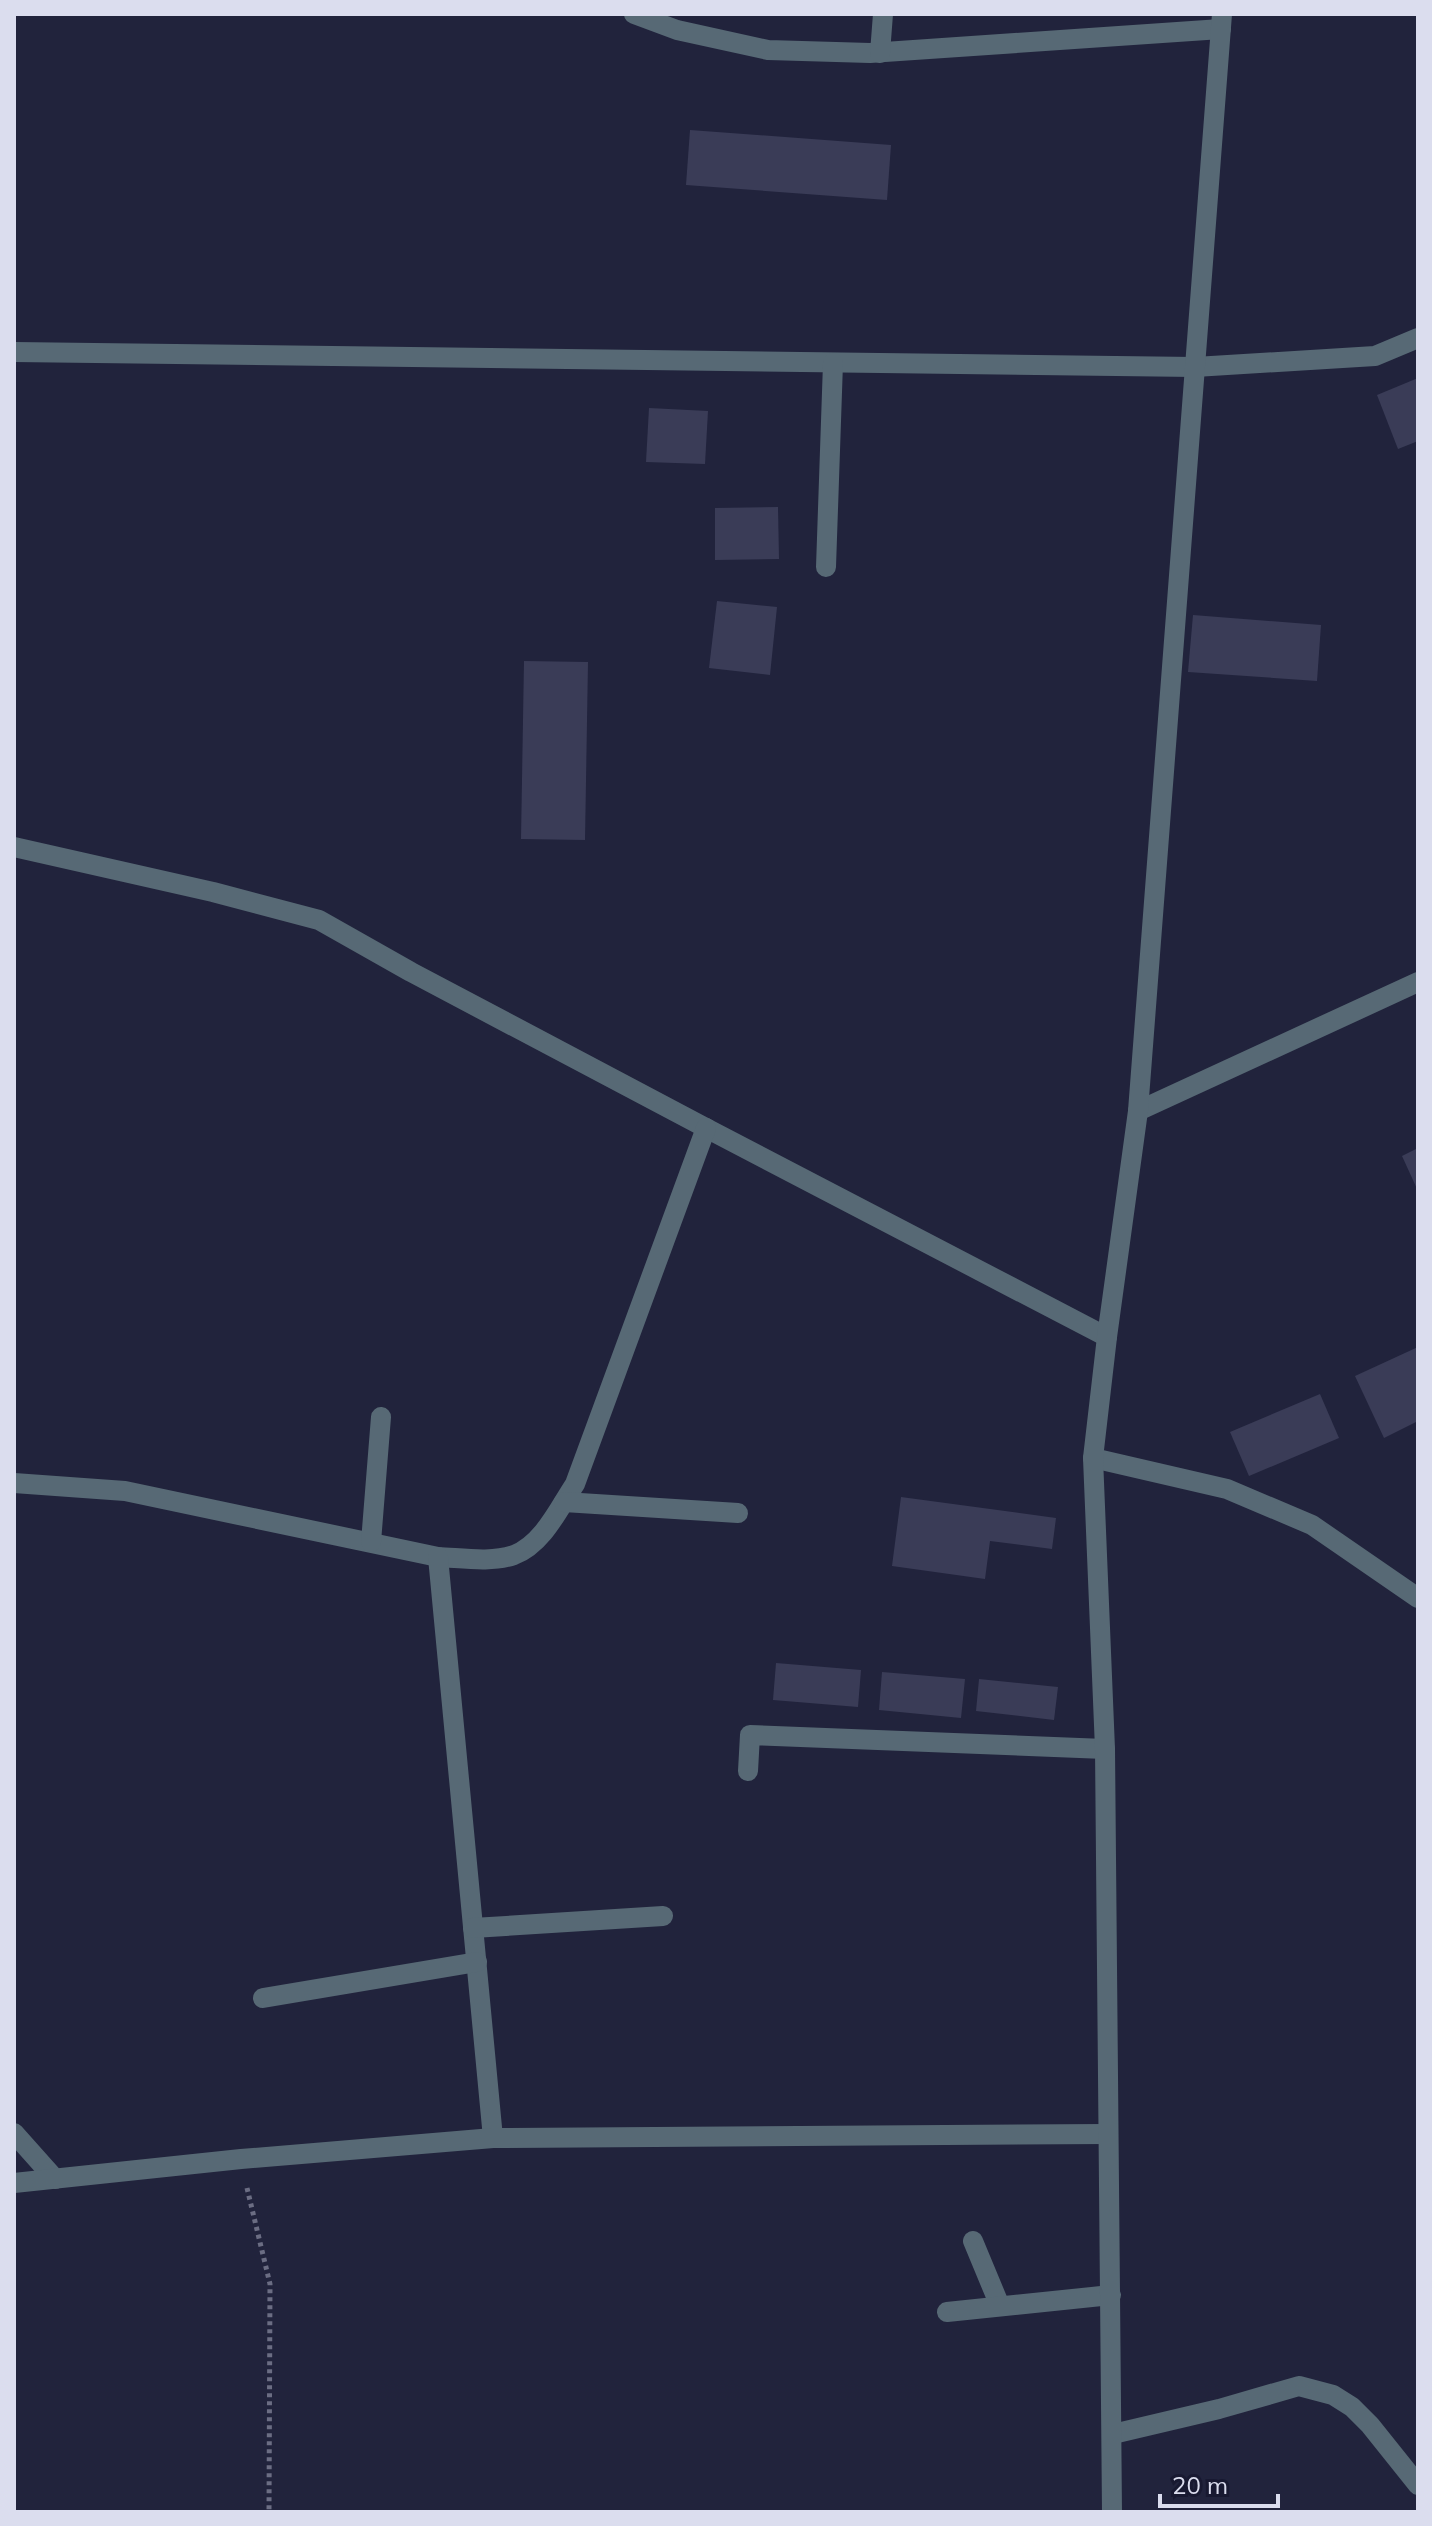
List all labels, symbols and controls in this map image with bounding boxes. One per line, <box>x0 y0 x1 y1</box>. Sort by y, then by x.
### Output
scale bar <box>1160 2458 1278 2508</box>
text: 20 m <box>1172 2470 1228 2500</box>

